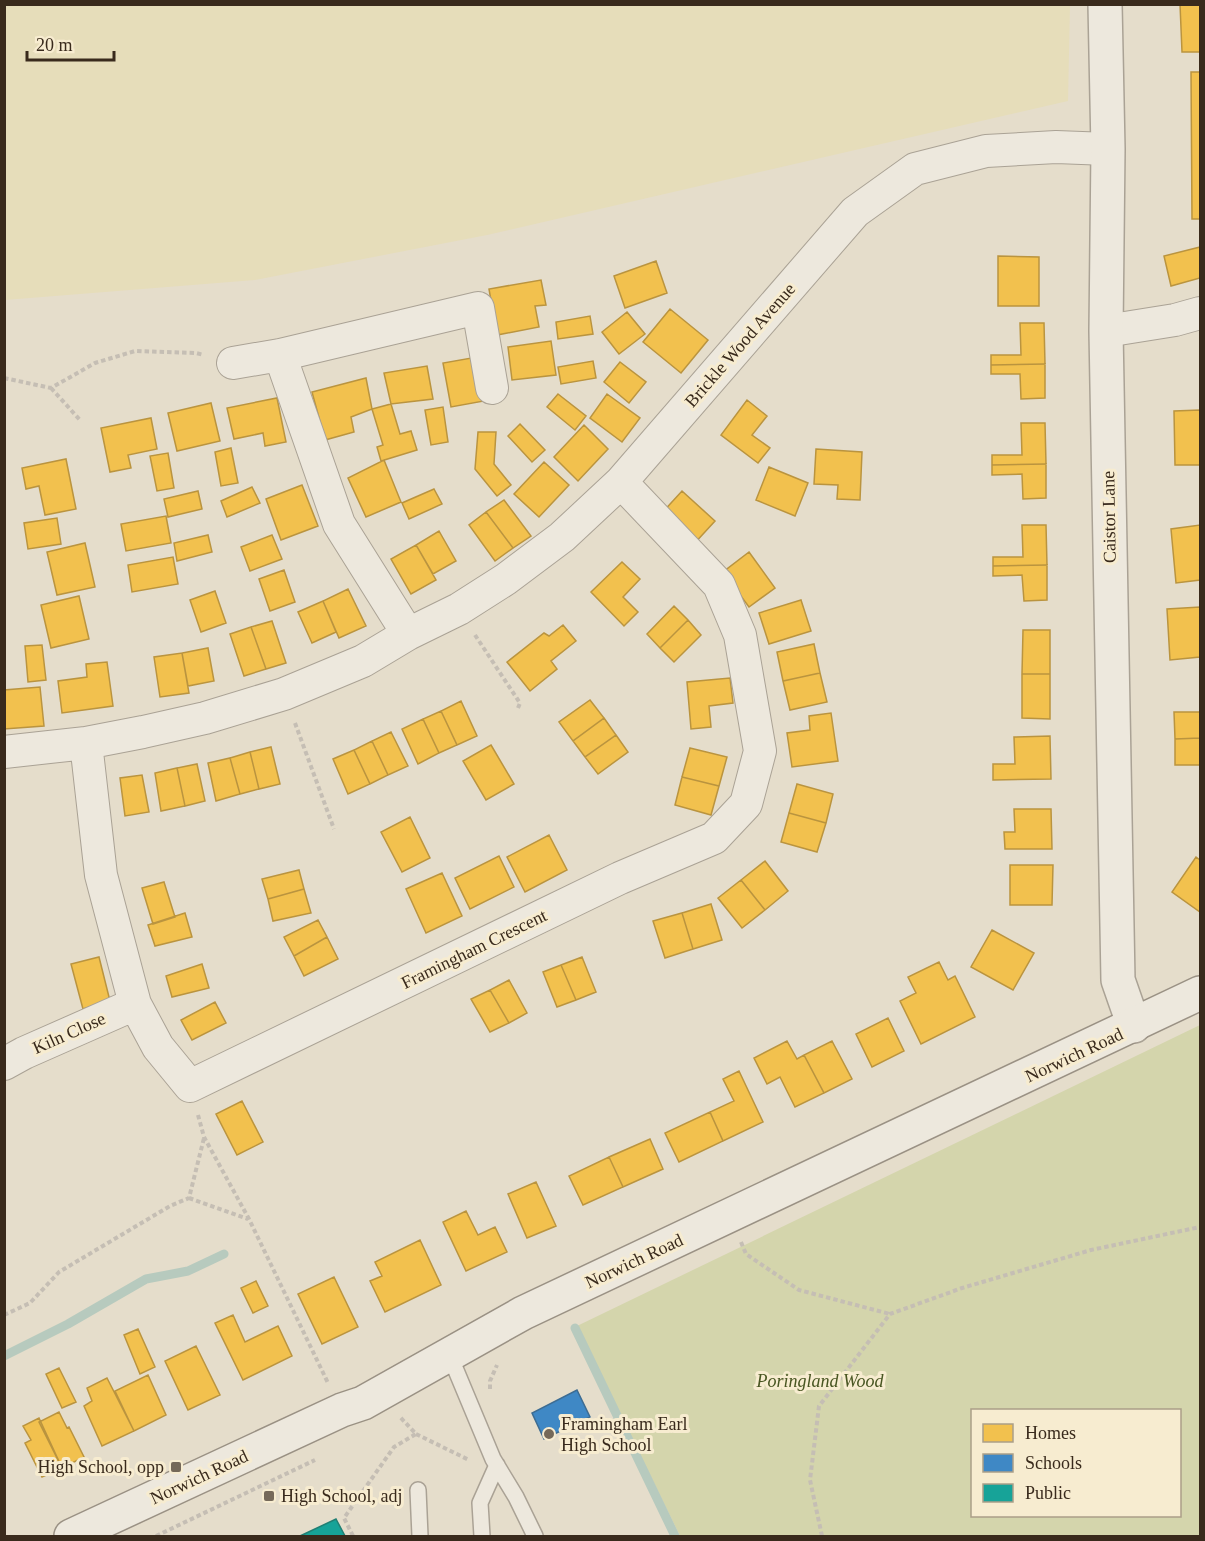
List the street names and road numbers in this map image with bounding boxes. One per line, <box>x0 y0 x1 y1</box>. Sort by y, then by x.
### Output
street label: Brickle Wood Avenue <box>681 279 799 411</box>
street label: Caistor Lane <box>1098 471 1120 563</box>
street label: Framingham Crescent <box>398 905 550 993</box>
street label: Kiln Close <box>30 1008 108 1058</box>
street label: Norwich Road <box>1022 1024 1126 1086</box>
street label: Norwich Road <box>582 1230 686 1292</box>
street label: Norwich Road <box>147 1446 251 1508</box>

